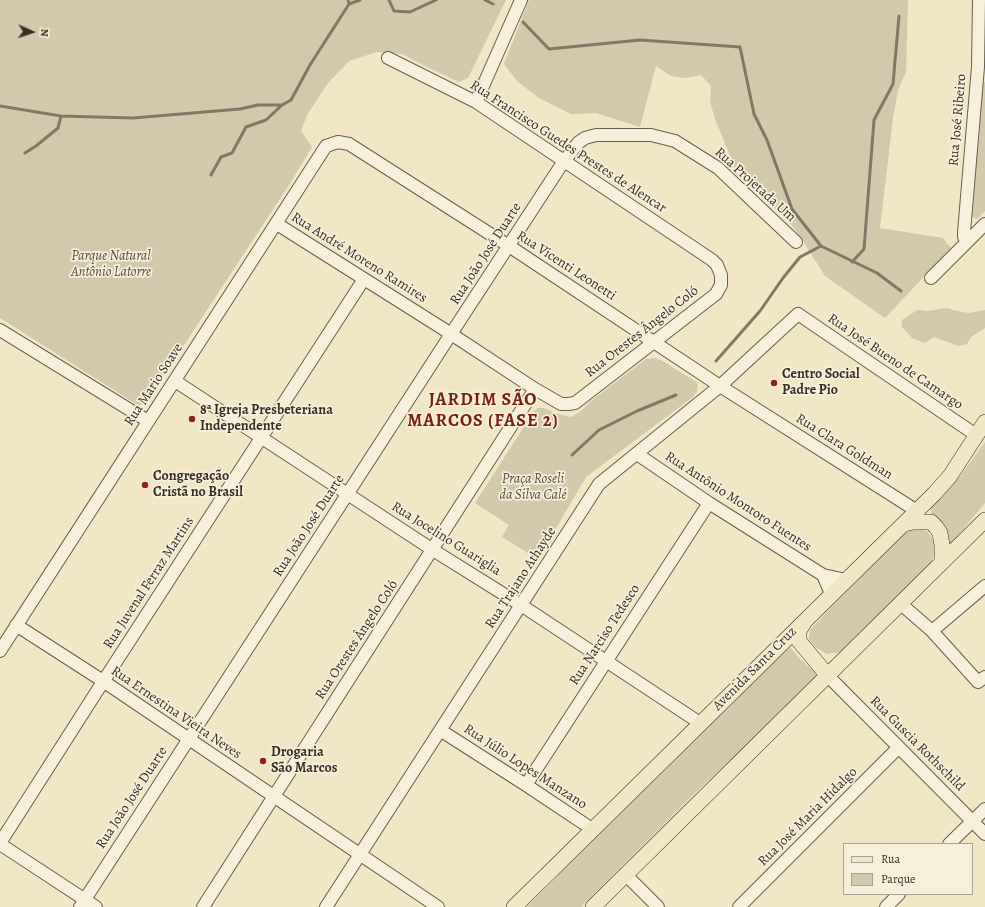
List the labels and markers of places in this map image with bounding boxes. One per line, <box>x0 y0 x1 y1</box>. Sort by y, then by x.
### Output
place label: Centro Social Padre Pio <box>782 367 860 400</box>
marker: Centro Social Padre Pio <box>769 378 779 388</box>
place label: 8ª Igreja Presbeteriana Independente <box>200 403 333 436</box>
marker: 8ª Igreja Presbeteriana Independente <box>187 414 197 424</box>
place label: Congregação Cristã no Brasil <box>153 469 243 502</box>
marker: Congregação Cristã no Brasil <box>140 480 150 490</box>
place label: Drogaria São Marcos <box>271 745 337 778</box>
marker: Drogaria São Marcos <box>258 756 268 766</box>

